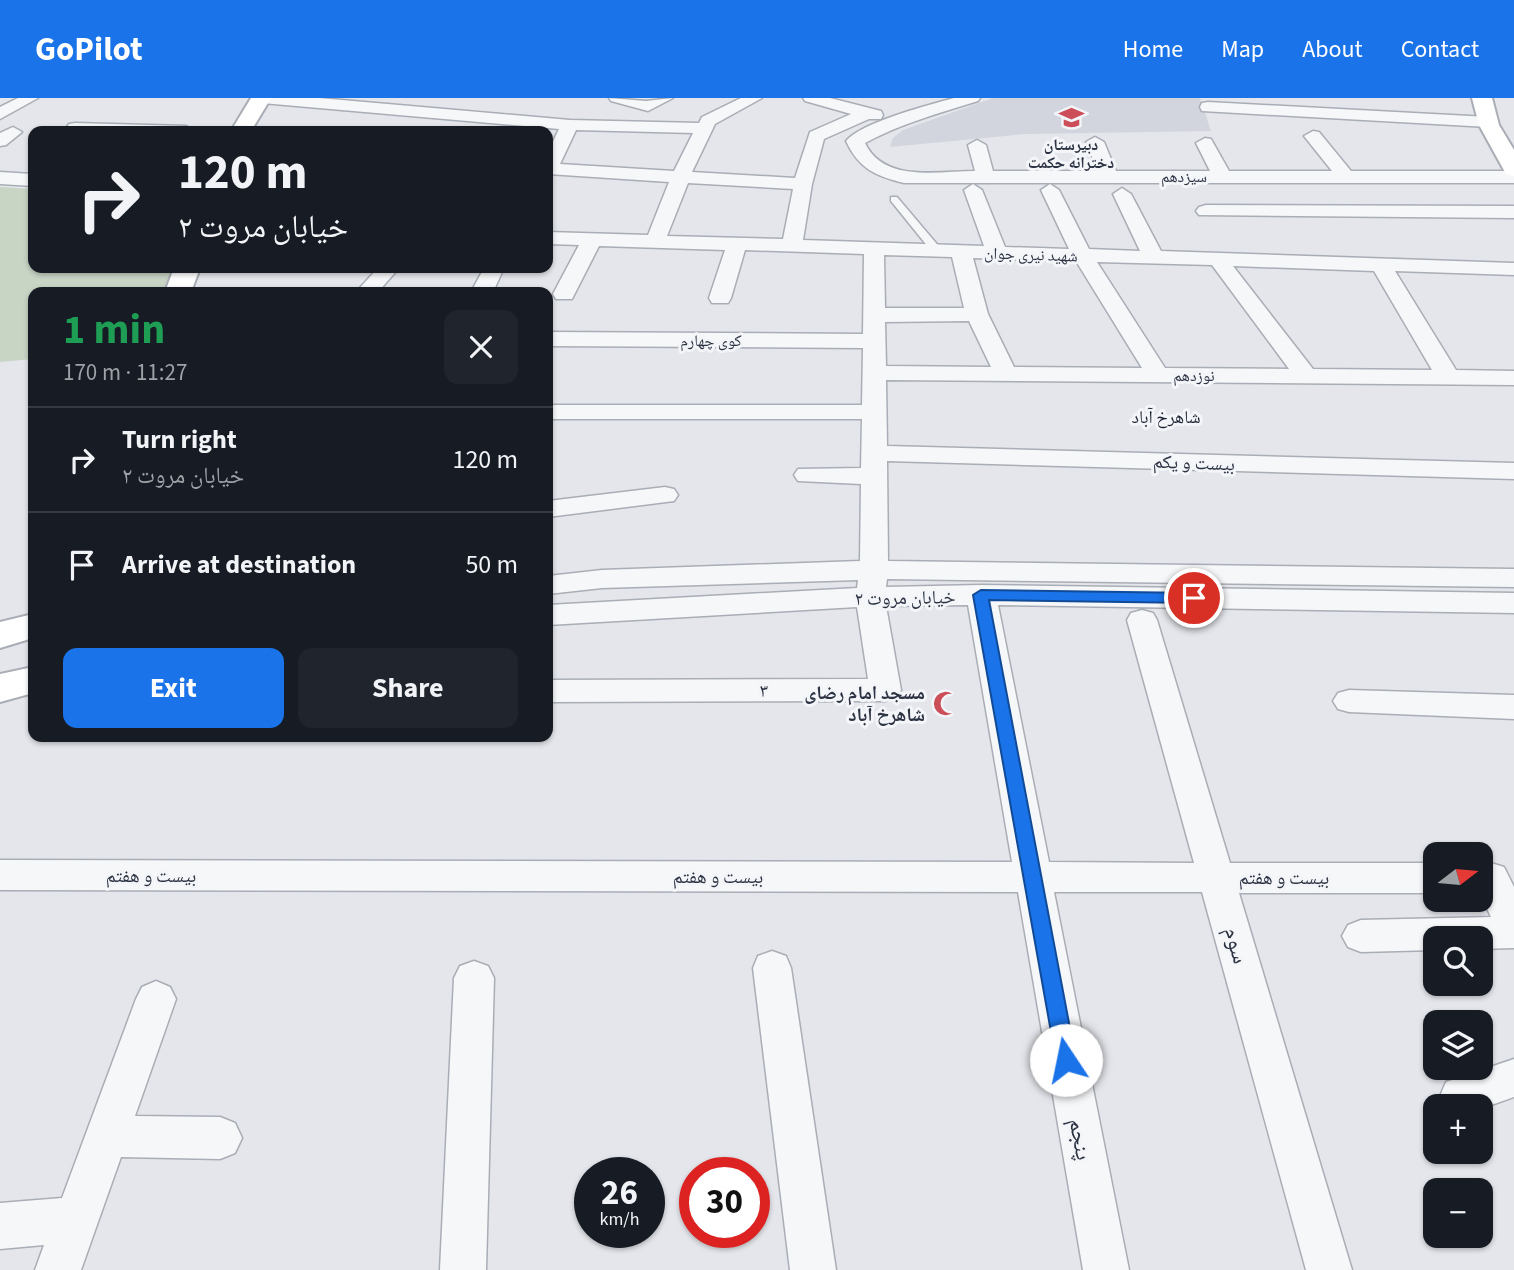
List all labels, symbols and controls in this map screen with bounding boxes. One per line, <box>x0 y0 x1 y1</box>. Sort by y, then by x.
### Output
text: GoPilot <box>35 26 143 73</box>
text: Home <box>1123 32 1183 67</box>
text: Map <box>1221 32 1264 67</box>
text: About <box>1302 32 1363 67</box>
text: Contact <box>1401 32 1479 67</box>
school or university icon: دبیرستان دخترانه حکمت <box>1057 104 1085 132</box>
place label: دبیرستان دخترانه حکمت <box>1028 134 1114 174</box>
text: 120 m <box>178 138 307 208</box>
icon: right <box>63 154 154 245</box>
street label: سیزدهم <box>1161 166 1207 188</box>
text: خیابان مروت ۲ <box>178 204 348 250</box>
street label: شهید نیری جوان <box>984 242 1078 268</box>
text: 1 min <box>63 300 165 360</box>
button: close <box>444 310 518 384</box>
street label: کوی چهارم <box>680 330 742 352</box>
text: 170 m · 11:27 <box>63 356 187 389</box>
street label: نوزدهم <box>1173 365 1215 387</box>
district label: شاهرخ آباد <box>1131 405 1201 430</box>
text: Turn right <box>122 421 237 458</box>
icon: right <box>63 441 101 479</box>
text: 120 m <box>452 441 518 478</box>
street label: بیست و یکم <box>1153 449 1235 478</box>
text: خیابان مروت ۲ <box>122 459 244 492</box>
icon: arrive <box>63 546 101 584</box>
text: Arrive at destination <box>122 546 356 583</box>
text: 50 m <box>465 546 518 583</box>
pin <box>1164 568 1224 628</box>
icon: arrive <box>1175 579 1213 617</box>
street label: خیابان مروت ۲ <box>854 584 956 613</box>
button: Exit <box>63 648 284 728</box>
button: Share <box>298 648 518 728</box>
street label: ۳ <box>760 678 768 705</box>
place label: مسجد امام رضای شاهرخ آباد <box>804 680 925 729</box>
mosque icon: مسجد امام رضای شاهرخ آباد <box>931 689 959 717</box>
north arrow <box>1423 842 1493 912</box>
map controls <box>1423 842 1493 1248</box>
street label: بیست و هفتم <box>106 863 196 890</box>
street label: بیست و هفتم <box>673 864 763 891</box>
street label: بیست و هفتم <box>1239 865 1329 892</box>
street label: سوم <box>1216 923 1258 968</box>
button: search <box>1423 926 1493 996</box>
button: layers <box>1423 1010 1493 1080</box>
position arrow <box>1029 1023 1103 1097</box>
button: + <box>1423 1094 1493 1164</box>
street label: پنجم <box>1060 1115 1101 1163</box>
speed limit sign: 30 <box>679 1157 770 1248</box>
text: 26 <box>601 1168 638 1218</box>
button: − <box>1423 1178 1493 1248</box>
text: km/h <box>600 1207 639 1232</box>

